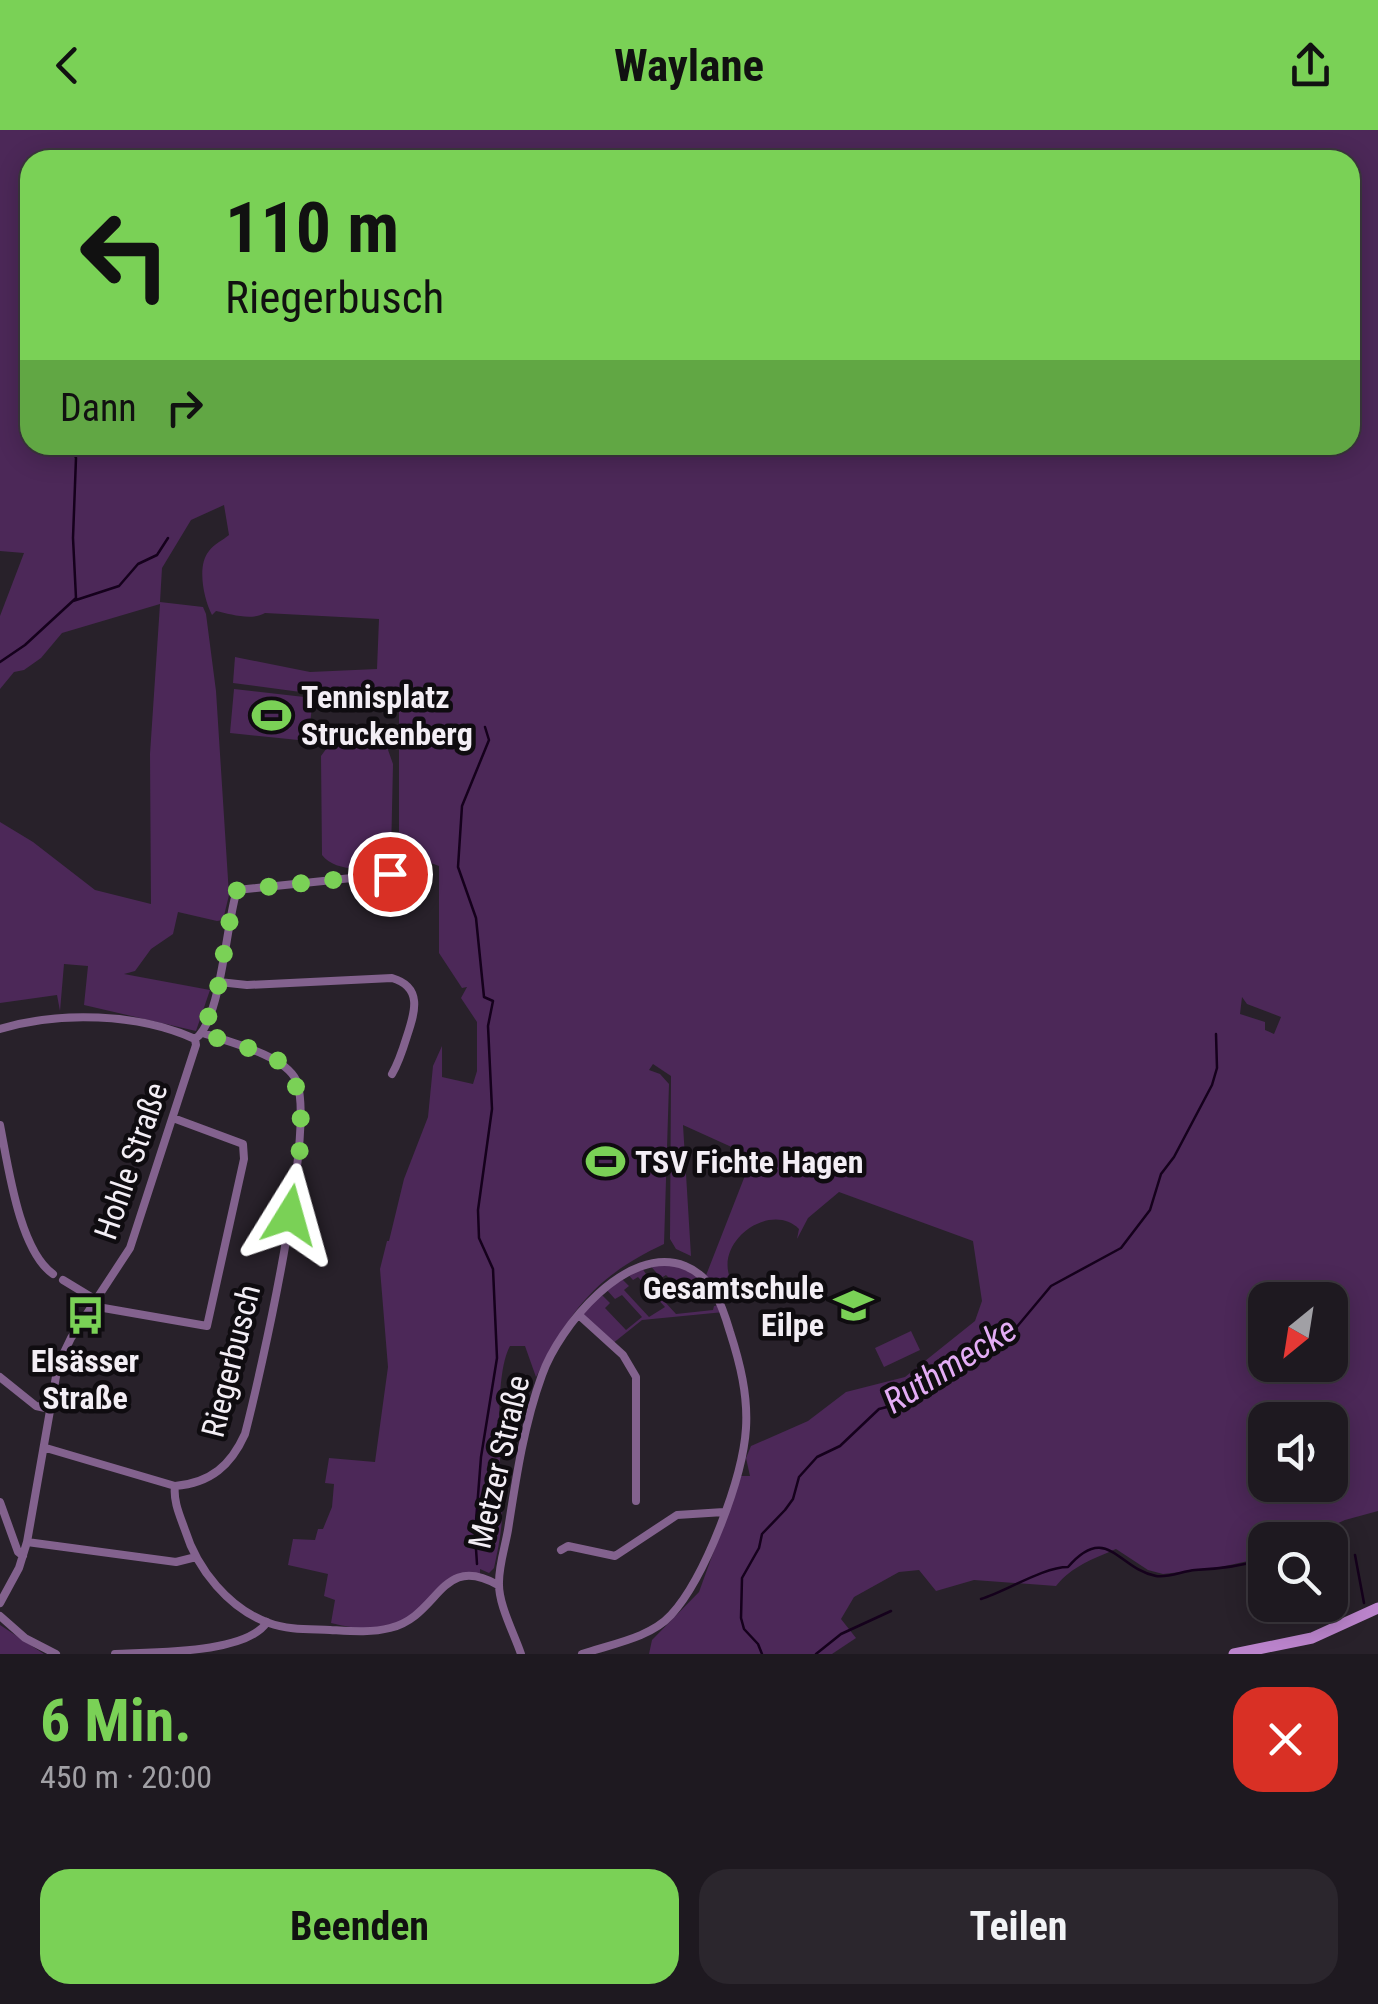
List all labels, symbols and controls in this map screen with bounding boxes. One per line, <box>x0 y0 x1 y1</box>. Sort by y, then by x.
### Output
icon: back <box>40 38 95 93</box>
icon: share <box>1283 38 1338 93</box>
text: Waylane <box>614 39 764 92</box>
text: 110 m <box>225 187 399 269</box>
icon: left <box>60 190 190 320</box>
text: Riegerbusch <box>225 271 444 324</box>
icon: right <box>157 380 212 435</box>
text: Dann <box>60 386 137 430</box>
place label: Tennisplatz Struckenberg <box>301 678 473 753</box>
sports icon: Tennisplatz Struckenberg <box>250 694 292 736</box>
pin <box>348 832 433 917</box>
icon: arrive <box>363 847 418 902</box>
street label: Hohle Straße <box>86 1078 176 1244</box>
sports icon: TSV Fichte Hagen <box>584 1141 626 1183</box>
place label: TSV Fichte Hagen <box>635 1143 863 1181</box>
position arrow <box>238 1163 342 1267</box>
place label: Gesamtschule Eilpe <box>643 1269 824 1344</box>
street label: Riegerbusch <box>194 1281 268 1441</box>
north arrow <box>1248 1282 1348 1382</box>
map controls <box>1248 1282 1348 1622</box>
school or university icon: Gesamtschule Eilpe <box>833 1285 875 1327</box>
bus stop icon: Elsässer Straße <box>64 1295 106 1337</box>
water label: Ruthmecke <box>876 1309 1024 1422</box>
place label: Elsässer Straße <box>31 1342 139 1417</box>
street label: Metzer Straße <box>461 1372 537 1552</box>
button: sound <box>1248 1402 1348 1502</box>
button: search <box>1248 1522 1348 1622</box>
text: 6 Min. <box>40 1685 192 1756</box>
button: close <box>1233 1687 1338 1792</box>
text: 450 m · 20:00 <box>40 1758 212 1796</box>
button: Beenden <box>40 1869 679 1984</box>
button: Teilen <box>699 1869 1338 1984</box>

